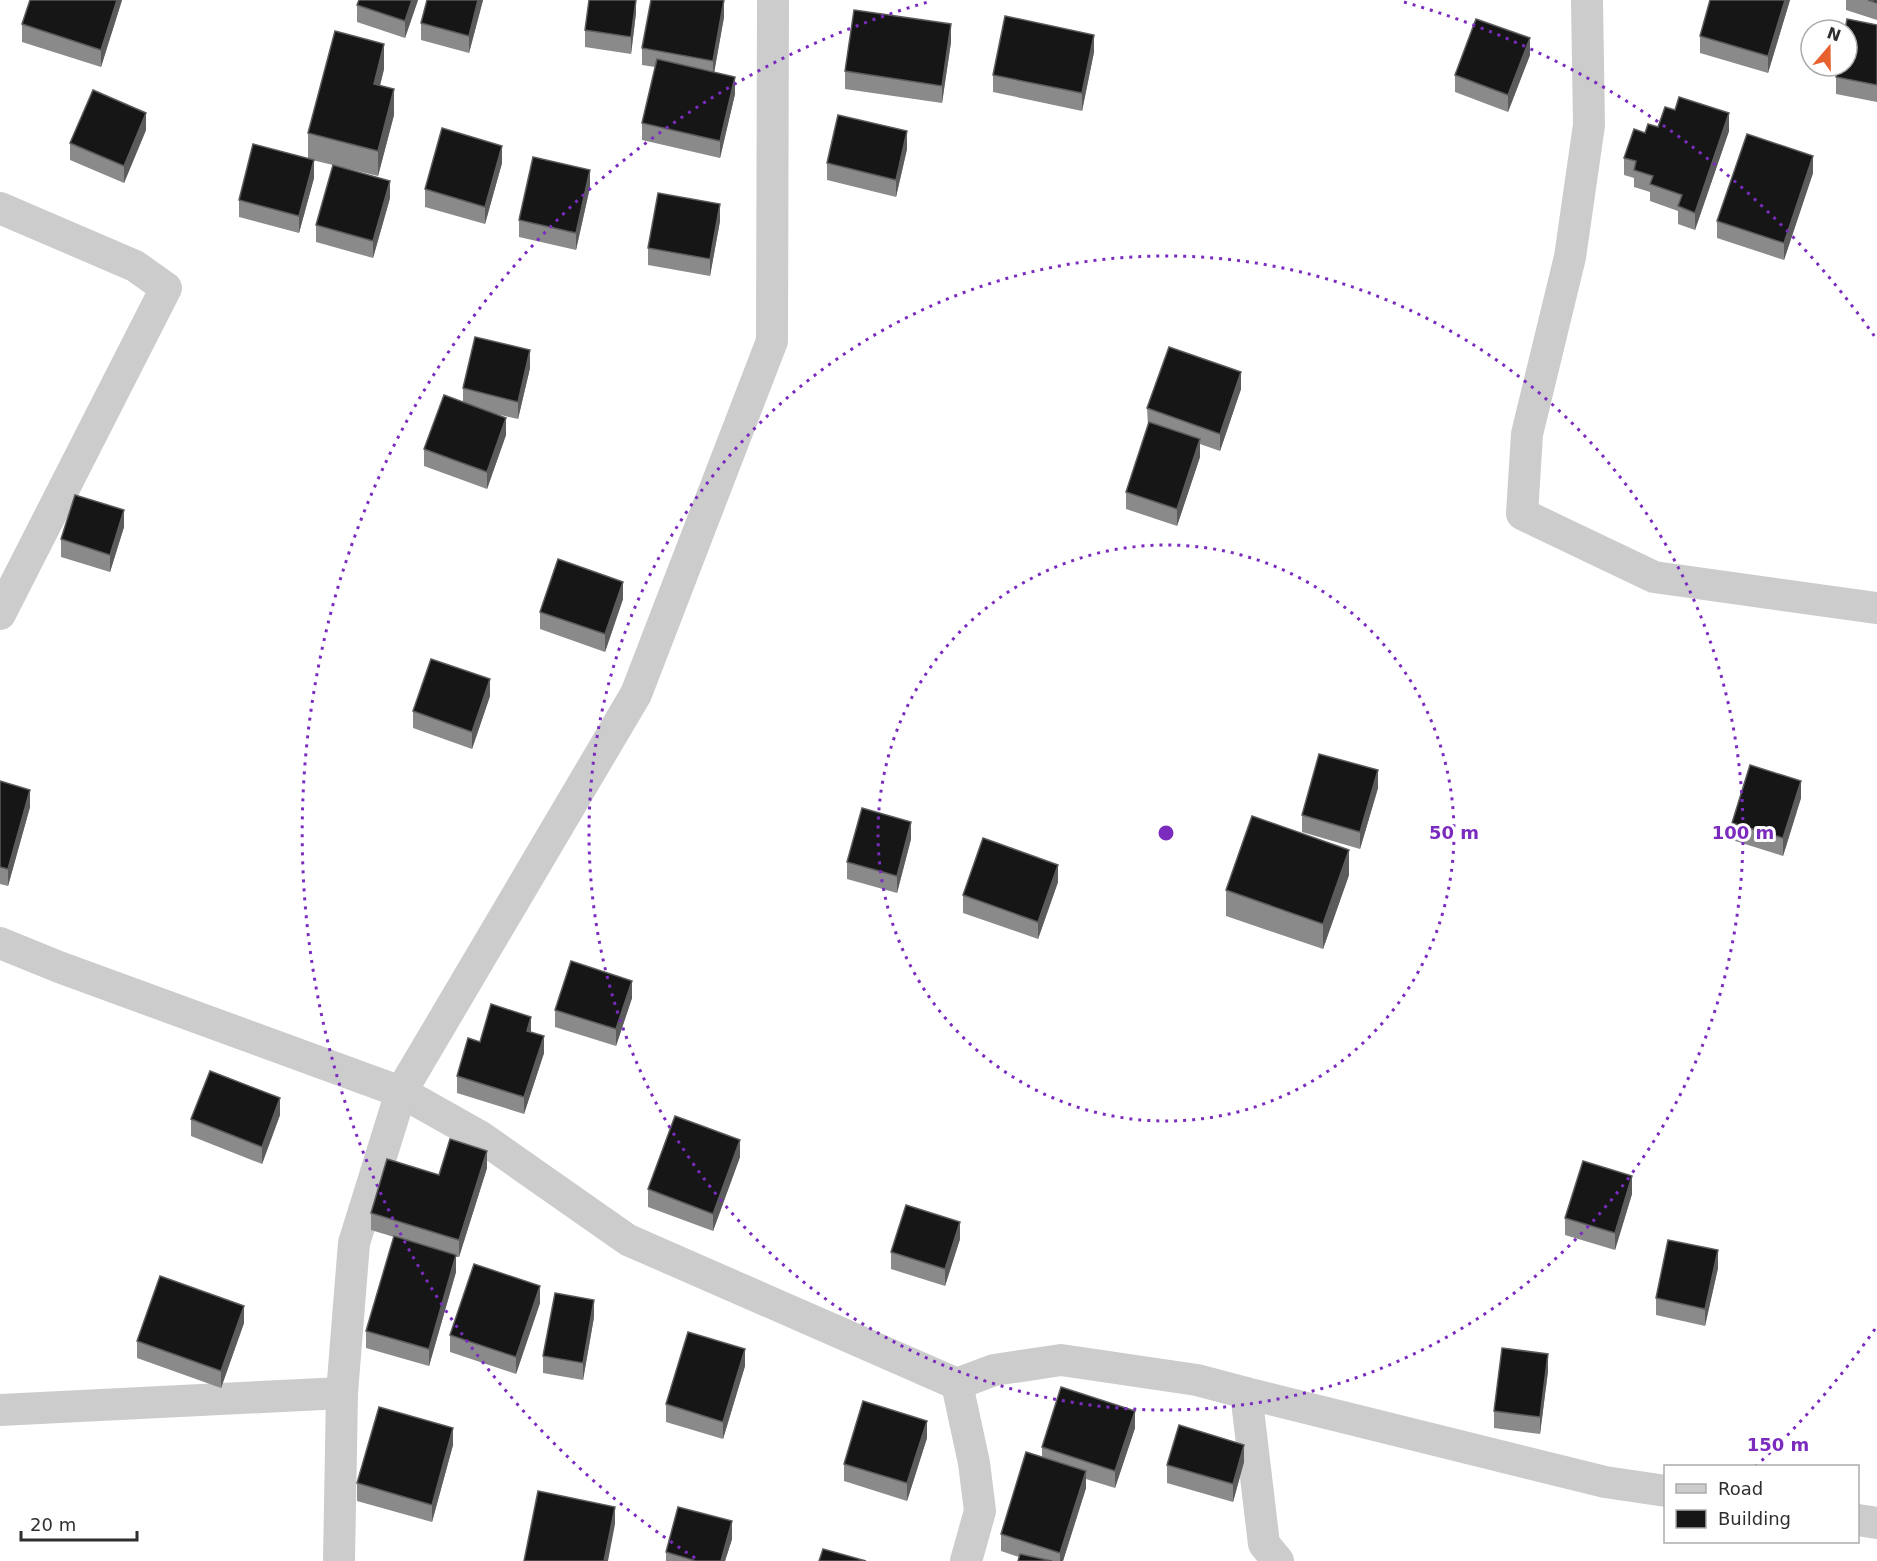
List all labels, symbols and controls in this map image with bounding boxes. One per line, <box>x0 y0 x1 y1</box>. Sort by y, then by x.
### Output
north arrow <box>1799 18 1859 78</box>
text: N <box>1824 23 1844 46</box>
text: 50 m <box>1429 822 1479 843</box>
text: 100 m <box>1712 822 1774 843</box>
centre of rings <box>1156 823 1176 843</box>
text: 150 m <box>1747 1434 1809 1455</box>
legend <box>1664 1465 1859 1543</box>
text: Road <box>1718 1478 1763 1499</box>
scale bar <box>21 1504 136 1542</box>
text: Building <box>1718 1508 1791 1529</box>
text: 20 m <box>30 1514 76 1535</box>

